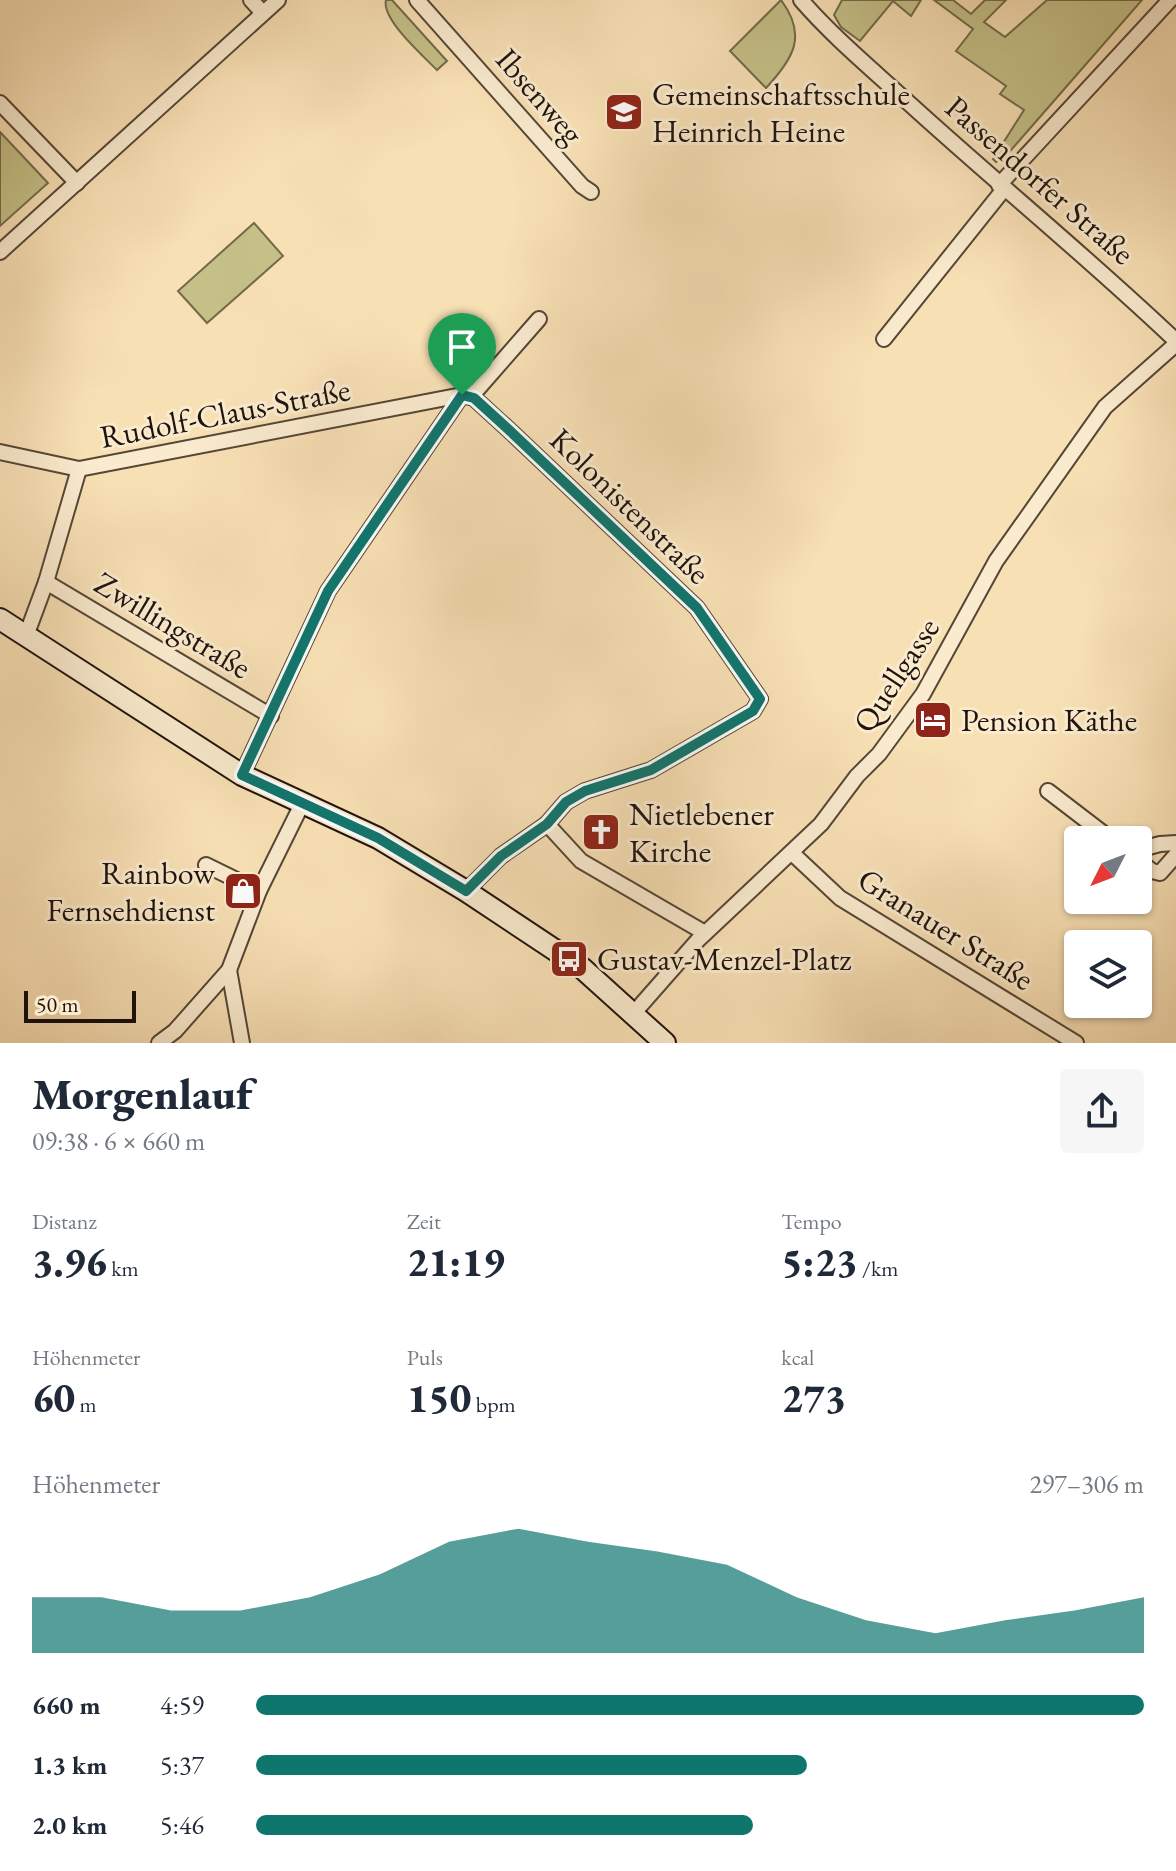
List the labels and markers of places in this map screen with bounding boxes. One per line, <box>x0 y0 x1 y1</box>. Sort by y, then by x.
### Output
place label: Gemeinschaftsschule Heinrich Heine <box>652 73 910 152</box>
school or university icon: Gemeinschaftsschule Heinrich Heine <box>603 91 645 133</box>
pin <box>428 313 496 395</box>
hotel icon: Pension Käthe <box>912 699 954 741</box>
place label: Pension Käthe <box>961 699 1137 741</box>
place label: Nietlebener Kirche <box>629 793 774 872</box>
church icon: Nietlebener Kirche <box>580 811 622 853</box>
place label: Rainbow Fernsehdienst <box>46 852 216 931</box>
shop icon: Rainbow Fernsehdienst <box>222 870 264 912</box>
bus stop icon: Gustav-Menzel-Platz <box>548 938 590 980</box>
place label: Gustav-Menzel-Platz <box>597 938 851 980</box>

